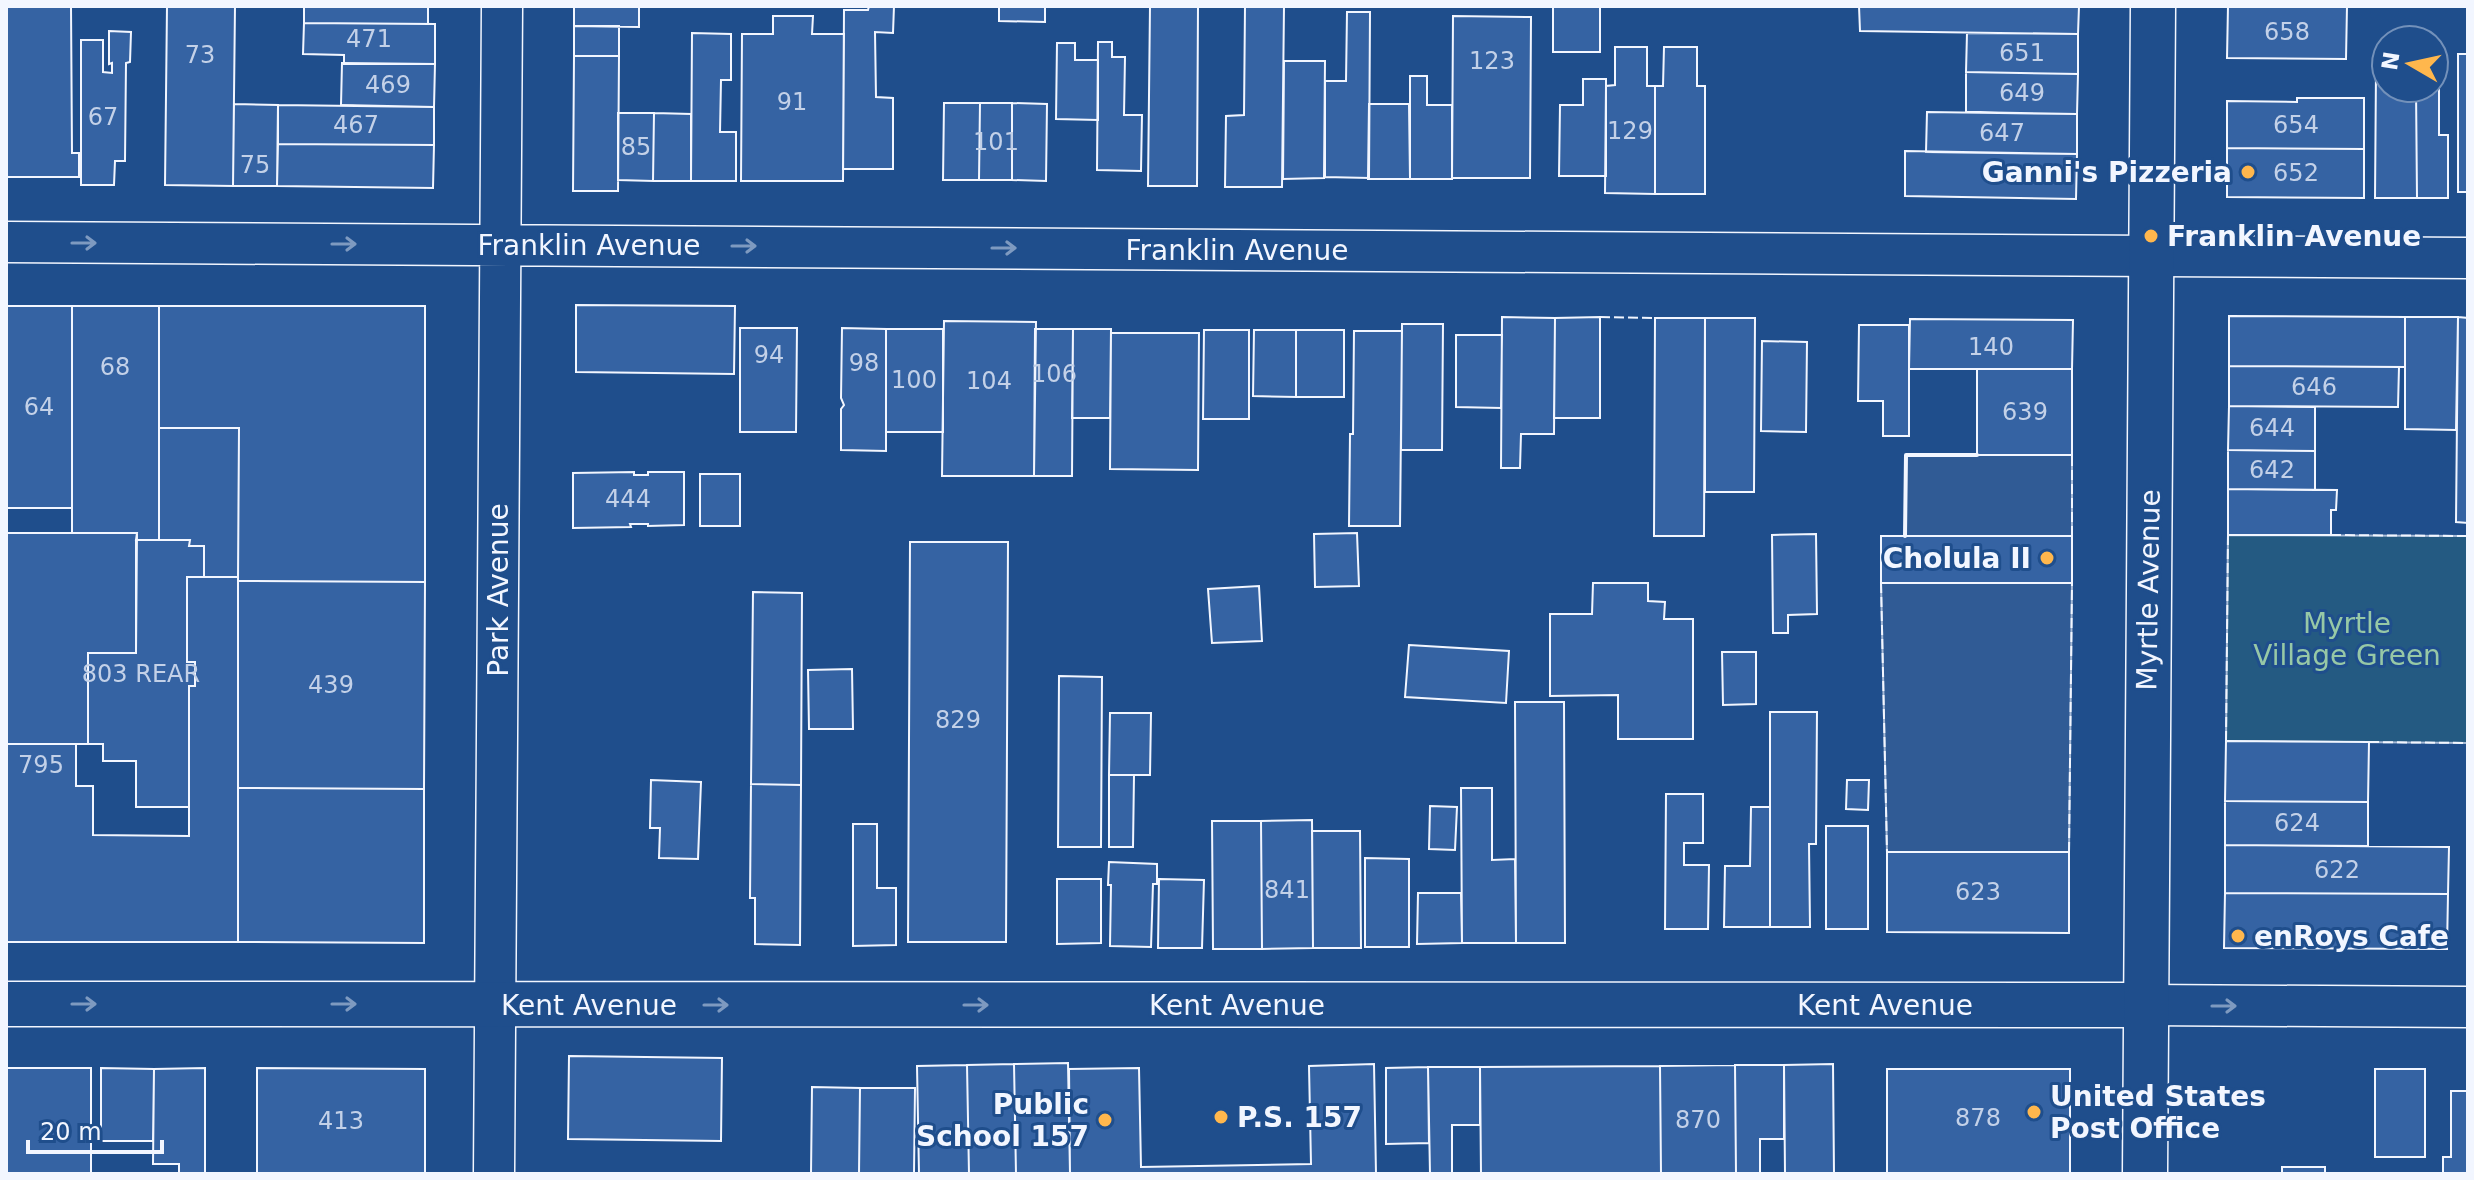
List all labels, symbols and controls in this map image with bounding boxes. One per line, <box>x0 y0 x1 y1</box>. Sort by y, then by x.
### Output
house number: 658 <box>2264 18 2310 46</box>
north arrow <box>2370 24 2450 104</box>
house number: 471 <box>346 25 392 53</box>
house number: 651 <box>1999 39 2045 67</box>
house number: 73 <box>185 41 215 69</box>
house number: 123 <box>1469 47 1515 75</box>
text: N <box>2377 50 2405 72</box>
house number: 469 <box>365 71 411 99</box>
house number: 649 <box>1999 79 2045 107</box>
house number: 91 <box>777 88 807 116</box>
house number: 67 <box>88 103 118 131</box>
house number: 467 <box>333 111 379 139</box>
house number: 654 <box>2273 111 2319 139</box>
house number: 129 <box>1607 117 1653 145</box>
house number: 647 <box>1979 119 2025 147</box>
house number: 101 <box>973 128 1019 156</box>
house number: 85 <box>621 133 651 161</box>
house number: 75 <box>240 151 270 179</box>
place label: Ganni's Pizzeria <box>1982 156 2232 189</box>
house number: 652 <box>2273 159 2319 187</box>
marker: Ganni's Pizzeria <box>2239 163 2257 181</box>
place label: Franklin Avenue <box>2167 220 2421 253</box>
marker: Franklin Avenue <box>2142 227 2160 245</box>
street label: Franklin Avenue <box>478 229 700 262</box>
street label: Franklin Avenue <box>1126 234 1348 267</box>
one-way arrow <box>70 235 97 251</box>
one-way arrow <box>330 236 357 252</box>
one-way arrow <box>730 238 757 254</box>
one-way arrow <box>990 240 1017 256</box>
house number: 140 <box>1968 333 2014 361</box>
house number: 94 <box>754 341 784 369</box>
house number: 98 <box>849 349 879 377</box>
house number: 68 <box>100 353 130 381</box>
house number: 106 <box>1031 360 1077 388</box>
house number: 100 <box>891 366 937 394</box>
house number: 104 <box>966 367 1012 395</box>
house number: 646 <box>2291 373 2337 401</box>
house number: 64 <box>24 393 54 421</box>
house number: 639 <box>2002 398 2048 426</box>
house number: 644 <box>2249 414 2295 442</box>
house number: 642 <box>2249 456 2295 484</box>
house number: 444 <box>605 485 651 513</box>
street label: Myrtle Avenue <box>2130 489 2167 691</box>
street label: Park Avenue <box>482 503 515 677</box>
place label: Cholula II <box>1883 542 2031 575</box>
marker: Cholula II <box>2038 549 2056 567</box>
park label: Myrtle Village Green <box>2253 607 2441 672</box>
house number: 803 REAR <box>82 660 200 688</box>
house number: 439 <box>308 671 354 699</box>
house number: 829 <box>935 706 981 734</box>
house number: 795 <box>18 751 64 779</box>
house number: 624 <box>2274 809 2320 837</box>
house number: 622 <box>2314 856 2360 884</box>
house number: 841 <box>1264 876 1310 904</box>
house number: 623 <box>1955 878 2001 906</box>
place label: enRoys Cafe <box>2254 920 2449 953</box>
marker: enRoys Cafe <box>2229 927 2247 945</box>
street label: Kent Avenue <box>501 989 677 1022</box>
street label: Kent Avenue <box>1149 989 1325 1022</box>
street label: Kent Avenue <box>1797 989 1973 1022</box>
one-way arrow <box>70 996 97 1012</box>
one-way arrow <box>330 996 357 1012</box>
one-way arrow <box>702 997 729 1013</box>
one-way arrow <box>962 997 989 1013</box>
one-way arrow <box>2210 998 2237 1014</box>
place label: United States Post Office <box>2050 1080 2266 1145</box>
place label: Public School 157 <box>916 1088 1089 1153</box>
place label: P.S. 157 <box>1237 1101 1362 1134</box>
marker: United States Post Office <box>2025 1103 2043 1121</box>
scale bar <box>28 1104 162 1154</box>
house number: 878 <box>1955 1104 2001 1132</box>
house number: 870 <box>1675 1106 1721 1134</box>
house number: 413 <box>318 1107 364 1135</box>
marker: P.S. 157 <box>1212 1108 1230 1126</box>
marker: Public School 157 <box>1096 1111 1114 1129</box>
text: 20 m <box>40 1118 102 1146</box>

